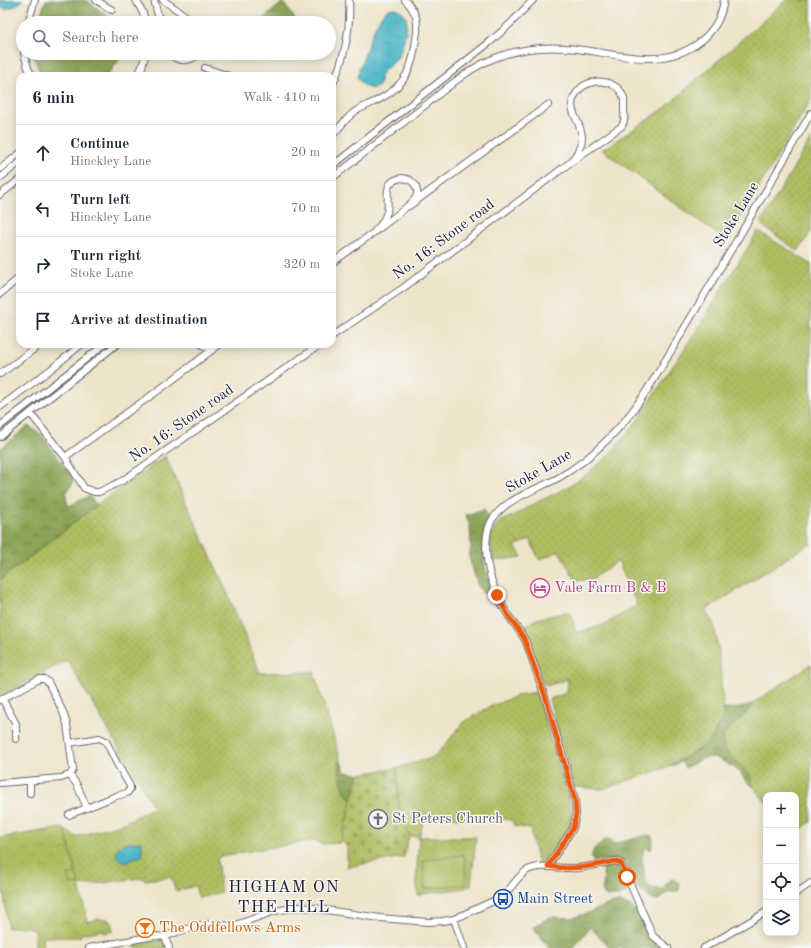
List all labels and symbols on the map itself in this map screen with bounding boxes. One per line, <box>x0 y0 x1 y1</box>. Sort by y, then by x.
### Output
street label: Stoke Lane <box>712 180 762 250</box>
street label: No. 16: Stone road <box>390 197 498 283</box>
street label: No. 16: Stone road <box>127 382 237 465</box>
street label: Stoke Lane <box>503 447 575 497</box>
hotel icon: Vale Farm B & B <box>529 577 551 599</box>
place label: Vale Farm B & B <box>554 581 667 596</box>
route end <box>488 586 506 604</box>
church icon: St Peters Church <box>367 808 389 830</box>
place label: St Peters Church <box>392 812 503 827</box>
route start <box>618 868 636 886</box>
district label: HIGHAM ON THE HILL <box>228 879 340 916</box>
bus stop icon: Main Street <box>492 888 514 910</box>
place label: Main Street <box>517 892 593 907</box>
bar icon: The Oddfellows Arms <box>134 917 156 939</box>
place label: The Oddfellows Arms <box>159 921 301 936</box>

